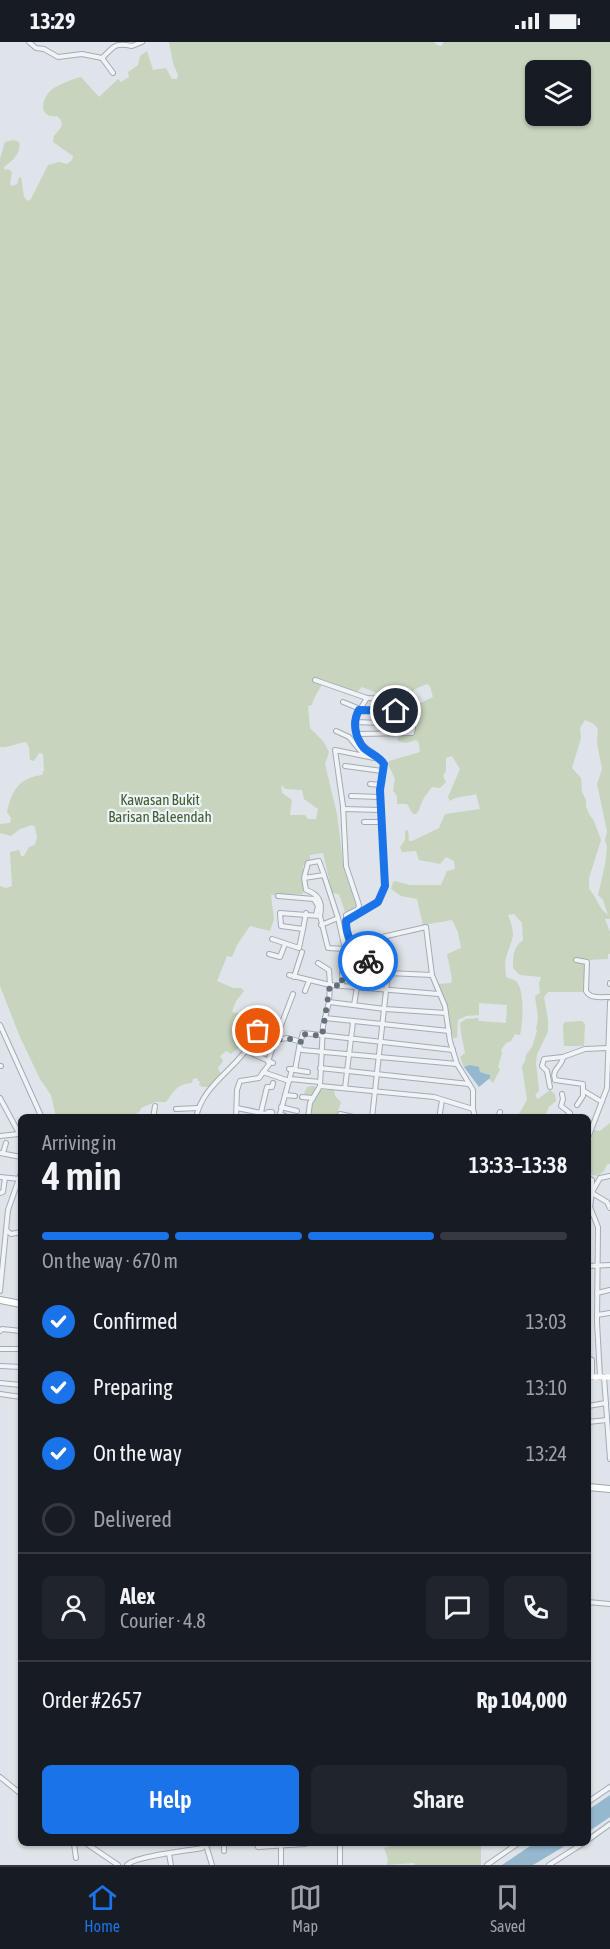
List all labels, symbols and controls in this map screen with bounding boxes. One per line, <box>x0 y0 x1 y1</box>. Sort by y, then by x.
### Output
text: 13:29 <box>30 8 75 34</box>
map controls <box>525 60 591 126</box>
button: layers <box>525 60 591 126</box>
pin <box>370 685 421 736</box>
icon: home <box>379 694 412 727</box>
park label: Kawasan Bukit Barisan Baleendah <box>108 791 212 825</box>
courier <box>338 931 398 991</box>
icon: bike <box>352 945 385 978</box>
pin <box>232 1005 283 1056</box>
icon: bag <box>241 1014 274 1047</box>
text: Arriving in <box>42 1131 116 1154</box>
text: 13:33–13:38 <box>469 1152 567 1178</box>
text: 4 min <box>42 1154 122 1198</box>
text: On the way · 670 m <box>42 1249 178 1272</box>
icon: check <box>42 1305 75 1338</box>
text: Confirmed <box>93 1308 178 1334</box>
text: 13:03 <box>525 1310 567 1333</box>
icon: check <box>42 1371 75 1404</box>
text: Preparing <box>93 1374 173 1400</box>
text: 13:10 <box>526 1376 567 1399</box>
icon: check <box>42 1437 75 1470</box>
text: On the way <box>93 1440 182 1466</box>
text: 13:24 <box>526 1442 567 1465</box>
text: Delivered <box>93 1506 172 1532</box>
button: person <box>42 1576 105 1639</box>
button: chat <box>426 1576 489 1639</box>
button: phone <box>504 1576 567 1639</box>
text: Alex <box>120 1583 155 1609</box>
text: Courier · 4.8 <box>120 1609 206 1632</box>
text: Order #2657 <box>42 1687 142 1713</box>
text: Rp 104,000 <box>477 1687 567 1713</box>
button: Help <box>42 1765 299 1834</box>
button: Share <box>311 1765 567 1834</box>
tab: Home <box>84 1881 120 1935</box>
tab: Map <box>289 1881 322 1935</box>
tab: Saved <box>490 1881 526 1935</box>

